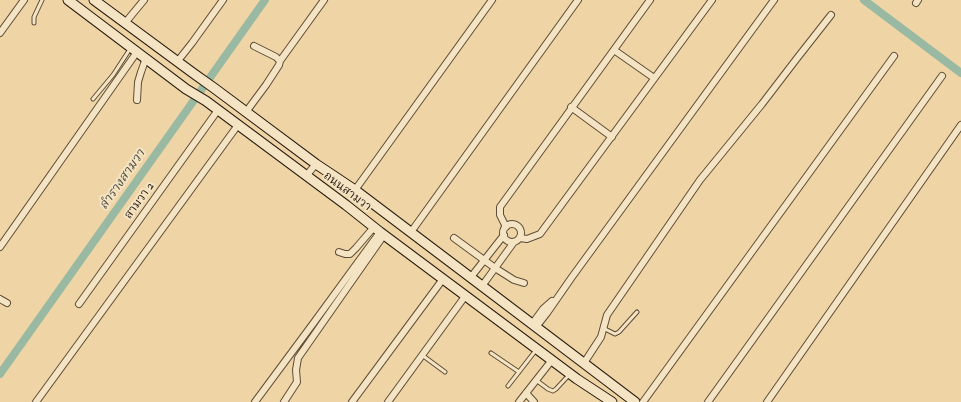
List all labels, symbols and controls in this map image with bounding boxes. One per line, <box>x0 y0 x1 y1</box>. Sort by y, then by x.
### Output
water label: ลำรางสามวา <box>97 147 149 213</box>
street label: ถนนสามวา <box>320 169 374 215</box>
street label: สามวา 2 <box>122 180 158 222</box>

